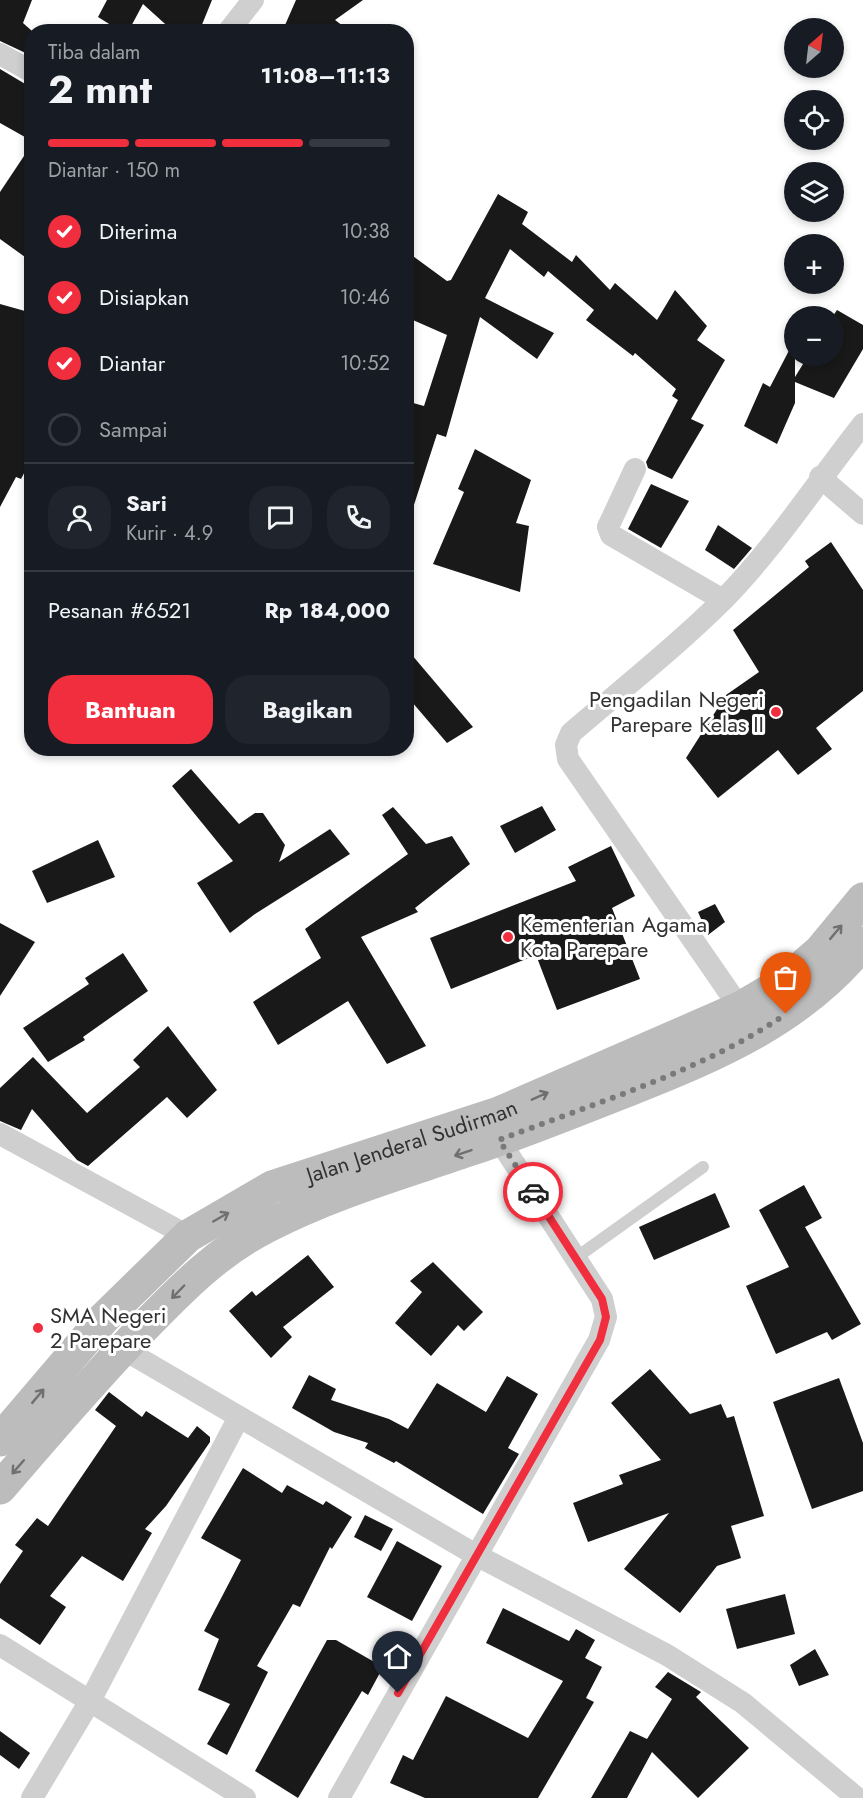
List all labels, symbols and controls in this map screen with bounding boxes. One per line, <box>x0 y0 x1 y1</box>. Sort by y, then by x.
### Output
north arrow <box>784 18 844 78</box>
map controls <box>784 18 844 366</box>
text: Tiba dalam <box>48 38 140 67</box>
text: 11:08–11:13 <box>261 59 390 91</box>
text: 2 mnt <box>48 61 152 118</box>
button: locate <box>784 90 844 150</box>
text: Diantar · 150 m <box>48 156 180 185</box>
button: layers <box>784 162 844 222</box>
icon: check <box>48 215 81 248</box>
text: Diterima <box>99 215 177 247</box>
text: 10:38 <box>341 217 390 246</box>
button: + <box>784 234 844 294</box>
icon: check <box>48 281 81 314</box>
text: Disiapkan <box>99 281 189 313</box>
text: 10:46 <box>340 283 390 312</box>
button: − <box>784 306 844 366</box>
icon: check <box>48 347 81 380</box>
text: Diantar <box>99 347 165 379</box>
text: 10:52 <box>340 349 390 378</box>
text: Sampai <box>99 413 168 445</box>
button: person <box>48 486 111 549</box>
button: chat <box>249 486 312 549</box>
button: phone <box>327 486 390 549</box>
text: Sari <box>126 487 167 519</box>
text: Kurir · 4.9 <box>126 519 213 548</box>
text: Pesanan #6521 <box>48 594 191 626</box>
text: Rp 184,000 <box>264 594 390 626</box>
button: Bantuan <box>48 675 213 744</box>
button: Bagikan <box>225 675 390 744</box>
place label: Pengadilan Negeri Parepare Kelas II <box>589 683 764 740</box>
marker: Pengadilan Negeri Parepare Kelas II <box>769 705 783 719</box>
place label: Kementerian Agama Kota Parepare <box>520 908 707 965</box>
one-way arrow <box>829 925 843 940</box>
marker: Kementerian Agama Kota Parepare <box>501 930 515 944</box>
pin <box>760 952 811 1014</box>
icon: bag <box>769 961 802 994</box>
one-way arrow <box>531 1089 549 1100</box>
street label: Jalan Jenderal Sudirman <box>299 1091 522 1192</box>
one-way arrow <box>454 1148 473 1159</box>
courier <box>503 1162 563 1222</box>
icon: car <box>517 1176 550 1209</box>
one-way arrow <box>212 1211 230 1222</box>
one-way arrow <box>171 1285 185 1300</box>
place label: SMA Negeri 2 Parepare <box>50 1299 167 1356</box>
marker: SMA Negeri 2 Parepare <box>31 1321 45 1335</box>
one-way arrow <box>31 1389 45 1404</box>
one-way arrow <box>11 1459 25 1474</box>
pin <box>372 1631 423 1693</box>
icon: home <box>381 1640 414 1673</box>

